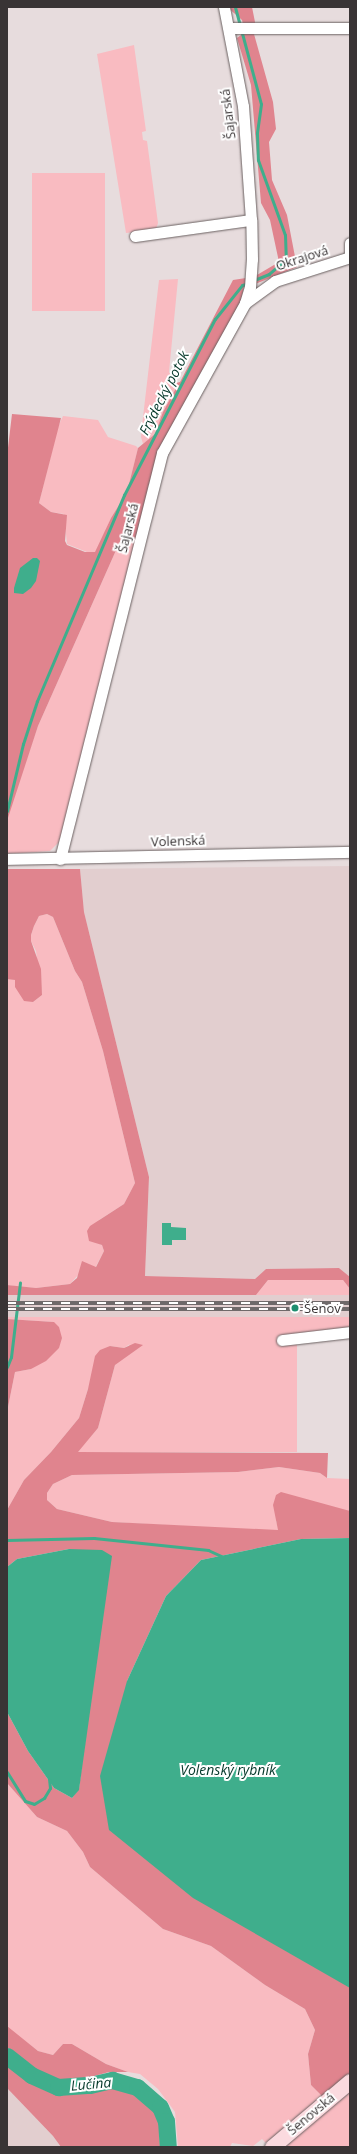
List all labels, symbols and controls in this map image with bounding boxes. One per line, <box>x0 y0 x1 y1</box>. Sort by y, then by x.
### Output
street label: Šajarská <box>217 88 239 140</box>
street label: Okrajová <box>274 242 330 274</box>
water label: Frýdecký potok <box>136 348 192 438</box>
street label: Šajarská <box>114 502 142 554</box>
street label: Volenská <box>151 832 205 850</box>
place label: Šenov <box>304 1300 341 1316</box>
marker: Šenov <box>289 1302 301 1314</box>
water label: Volenský rybník <box>180 1762 276 1778</box>
water label: Lučina <box>70 2074 112 2094</box>
street label: Šenovská <box>284 2090 338 2138</box>

